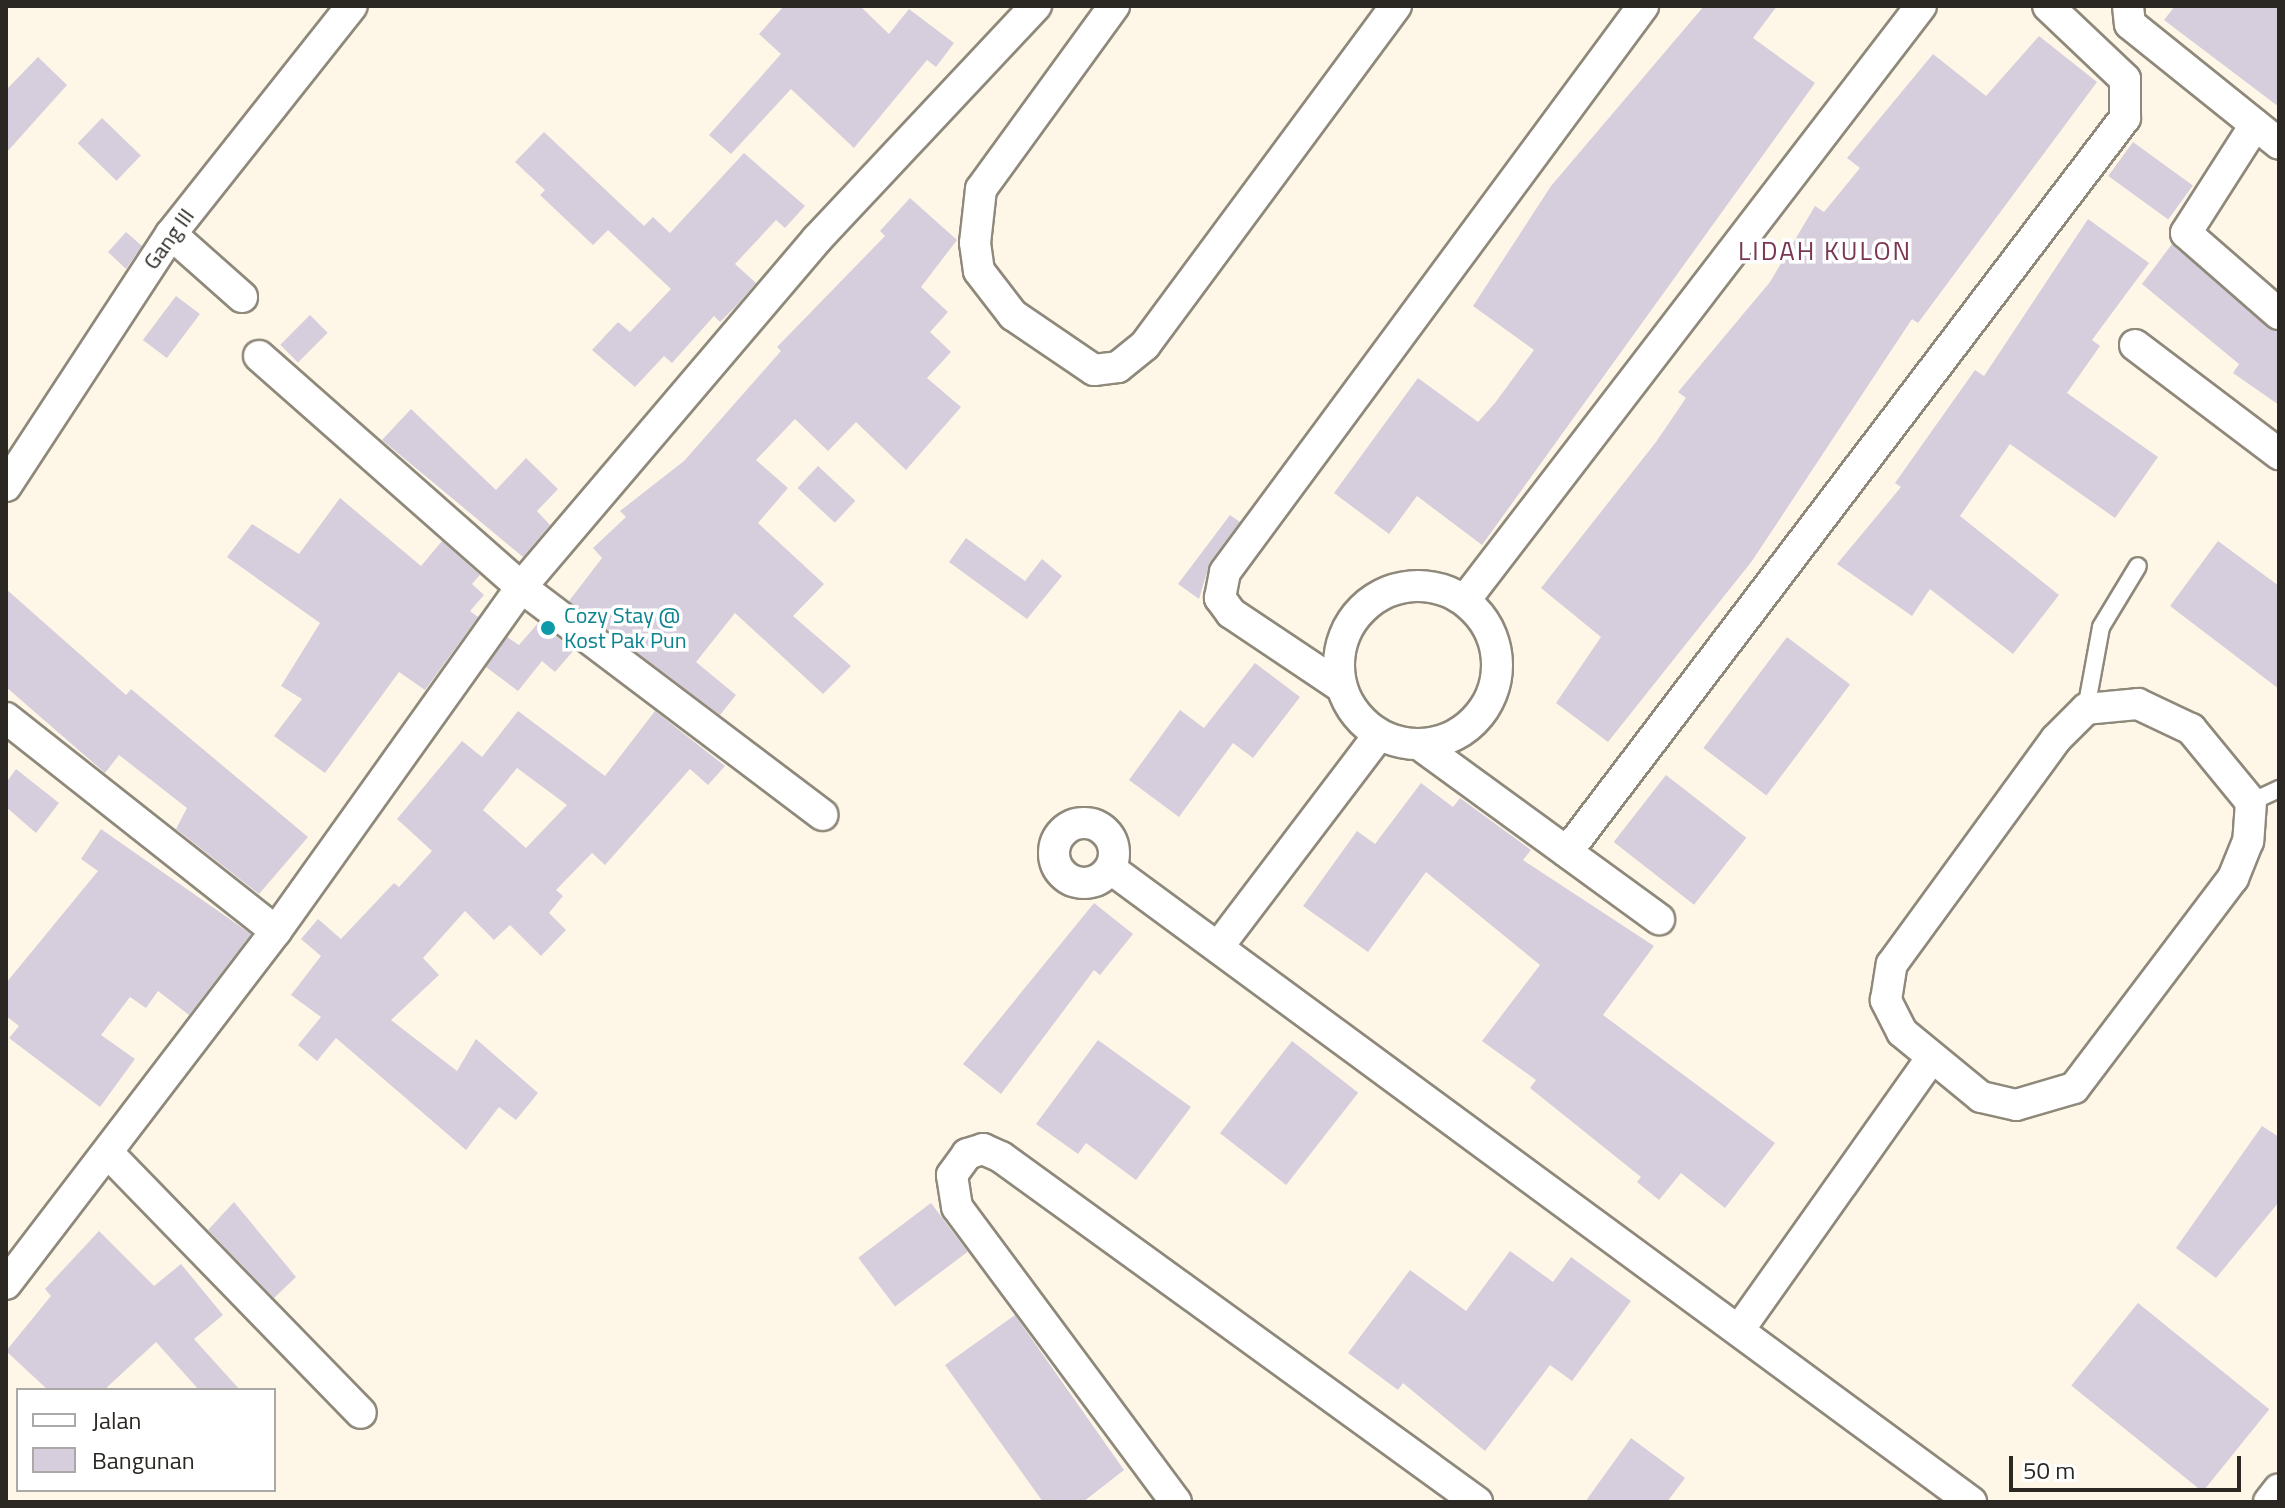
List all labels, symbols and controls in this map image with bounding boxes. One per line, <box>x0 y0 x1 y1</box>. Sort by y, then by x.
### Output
street label: Gang III <box>138 203 200 275</box>
district label: LIDAH KULON <box>1738 235 1912 267</box>
place label: Cozy Stay @ Kost Pak Pun <box>564 602 686 654</box>
marker: Cozy Stay @ Kost Pak Pun <box>539 619 557 637</box>
legend <box>16 1388 276 1492</box>
text: Jalan <box>92 1402 141 1438</box>
scale bar <box>2013 1440 2245 1490</box>
text: Bangunan <box>92 1442 195 1478</box>
text: 50 m <box>2023 1452 2075 1488</box>

